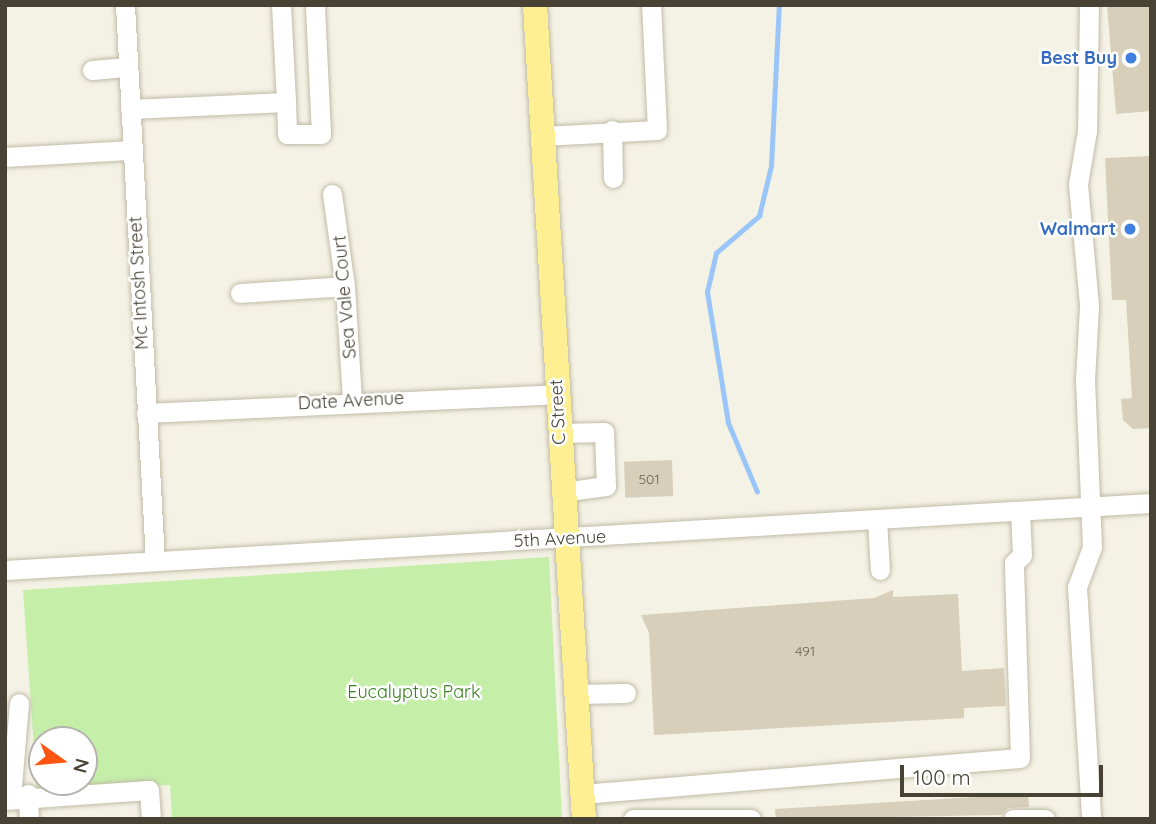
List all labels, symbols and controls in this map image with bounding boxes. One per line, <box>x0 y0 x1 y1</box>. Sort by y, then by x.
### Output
place label: Best Buy <box>1041 47 1117 69</box>
marker: Best Buy <box>1123 50 1139 66</box>
street label: Mc Intosh Street <box>125 216 153 350</box>
place label: Walmart <box>1040 218 1116 240</box>
marker: Walmart <box>1122 221 1138 237</box>
street label: Sea Vale Court <box>329 234 361 360</box>
street label: C Street <box>545 379 571 445</box>
street label: Date Avenue <box>297 387 405 415</box>
house number: 501 <box>638 471 660 487</box>
street label: 5th Avenue <box>513 526 607 552</box>
house number: 491 <box>795 643 815 659</box>
park label: Eucalyptus Park <box>347 681 481 703</box>
north arrow <box>28 726 98 796</box>
scale bar <box>904 750 1107 794</box>
text: N <box>68 756 95 776</box>
text: 100 m <box>913 764 971 790</box>

